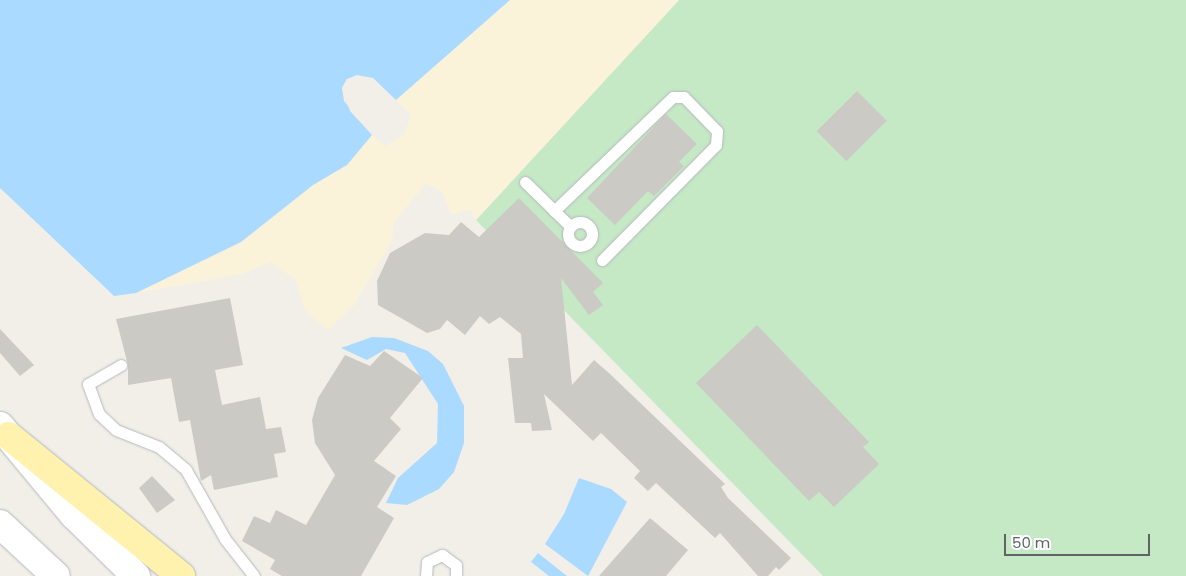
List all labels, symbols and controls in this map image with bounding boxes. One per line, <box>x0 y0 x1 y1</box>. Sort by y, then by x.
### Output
scale bar <box>1006 524 1152 556</box>
text: 50 m <box>1012 532 1050 553</box>

